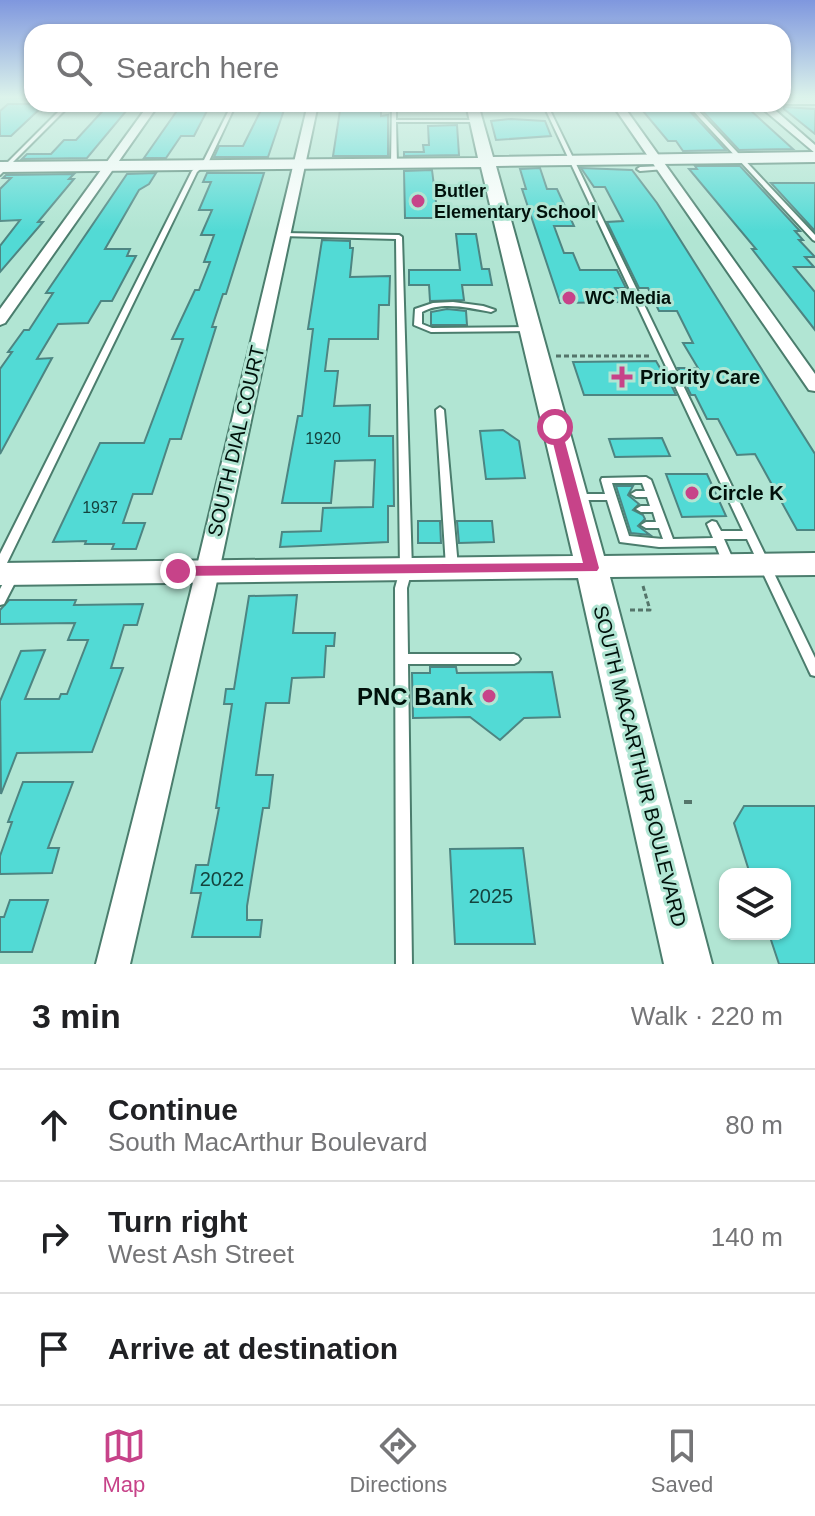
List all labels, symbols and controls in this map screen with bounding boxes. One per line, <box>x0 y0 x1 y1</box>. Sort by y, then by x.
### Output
search box <box>24 24 791 112</box>
icon: search <box>52 46 96 90</box>
text: Search here <box>116 51 279 84</box>
place label: Butler Elementary School <box>434 181 596 222</box>
marker: Butler Elementary School <box>409 192 427 210</box>
place label: WC Media <box>585 288 672 308</box>
marker: WC Media <box>560 289 578 307</box>
street label: SOUTH DIAL COURT <box>203 343 269 539</box>
marker: Priority Care <box>611 366 633 388</box>
place label: Priority Care <box>640 366 760 388</box>
route start <box>537 409 573 445</box>
house number: 1920 <box>305 430 341 447</box>
place label: Circle K <box>708 482 784 504</box>
marker: Circle K <box>683 484 701 502</box>
house number: 1937 <box>82 499 118 516</box>
route end <box>160 553 196 589</box>
street label: SOUTH MACARTHUR BOULEVARD <box>589 603 691 929</box>
place label: PNC Bank <box>357 683 474 710</box>
marker: PNC Bank <box>480 687 498 705</box>
house number: 2022 <box>200 868 244 890</box>
map controls <box>719 868 791 940</box>
button: layers <box>719 868 791 940</box>
house number: 2025 <box>469 885 513 907</box>
text: 3 min <box>32 997 121 1035</box>
text: Walk · 220 m <box>631 1001 783 1031</box>
text: Continue <box>108 1093 238 1126</box>
icon: ahead <box>32 1103 76 1147</box>
text: 80 m <box>725 1110 783 1140</box>
text: South MacArthur Boulevard <box>108 1127 427 1157</box>
text: Turn right <box>108 1205 247 1238</box>
icon: right <box>32 1215 76 1259</box>
text: 140 m <box>711 1222 783 1252</box>
text: West Ash Street <box>108 1239 294 1269</box>
icon: arrive <box>32 1327 76 1371</box>
text: Arrive at destination <box>108 1332 398 1365</box>
tab: Map <box>102 1424 146 1498</box>
tab: Directions <box>349 1424 447 1498</box>
tab: Saved <box>651 1424 713 1498</box>

